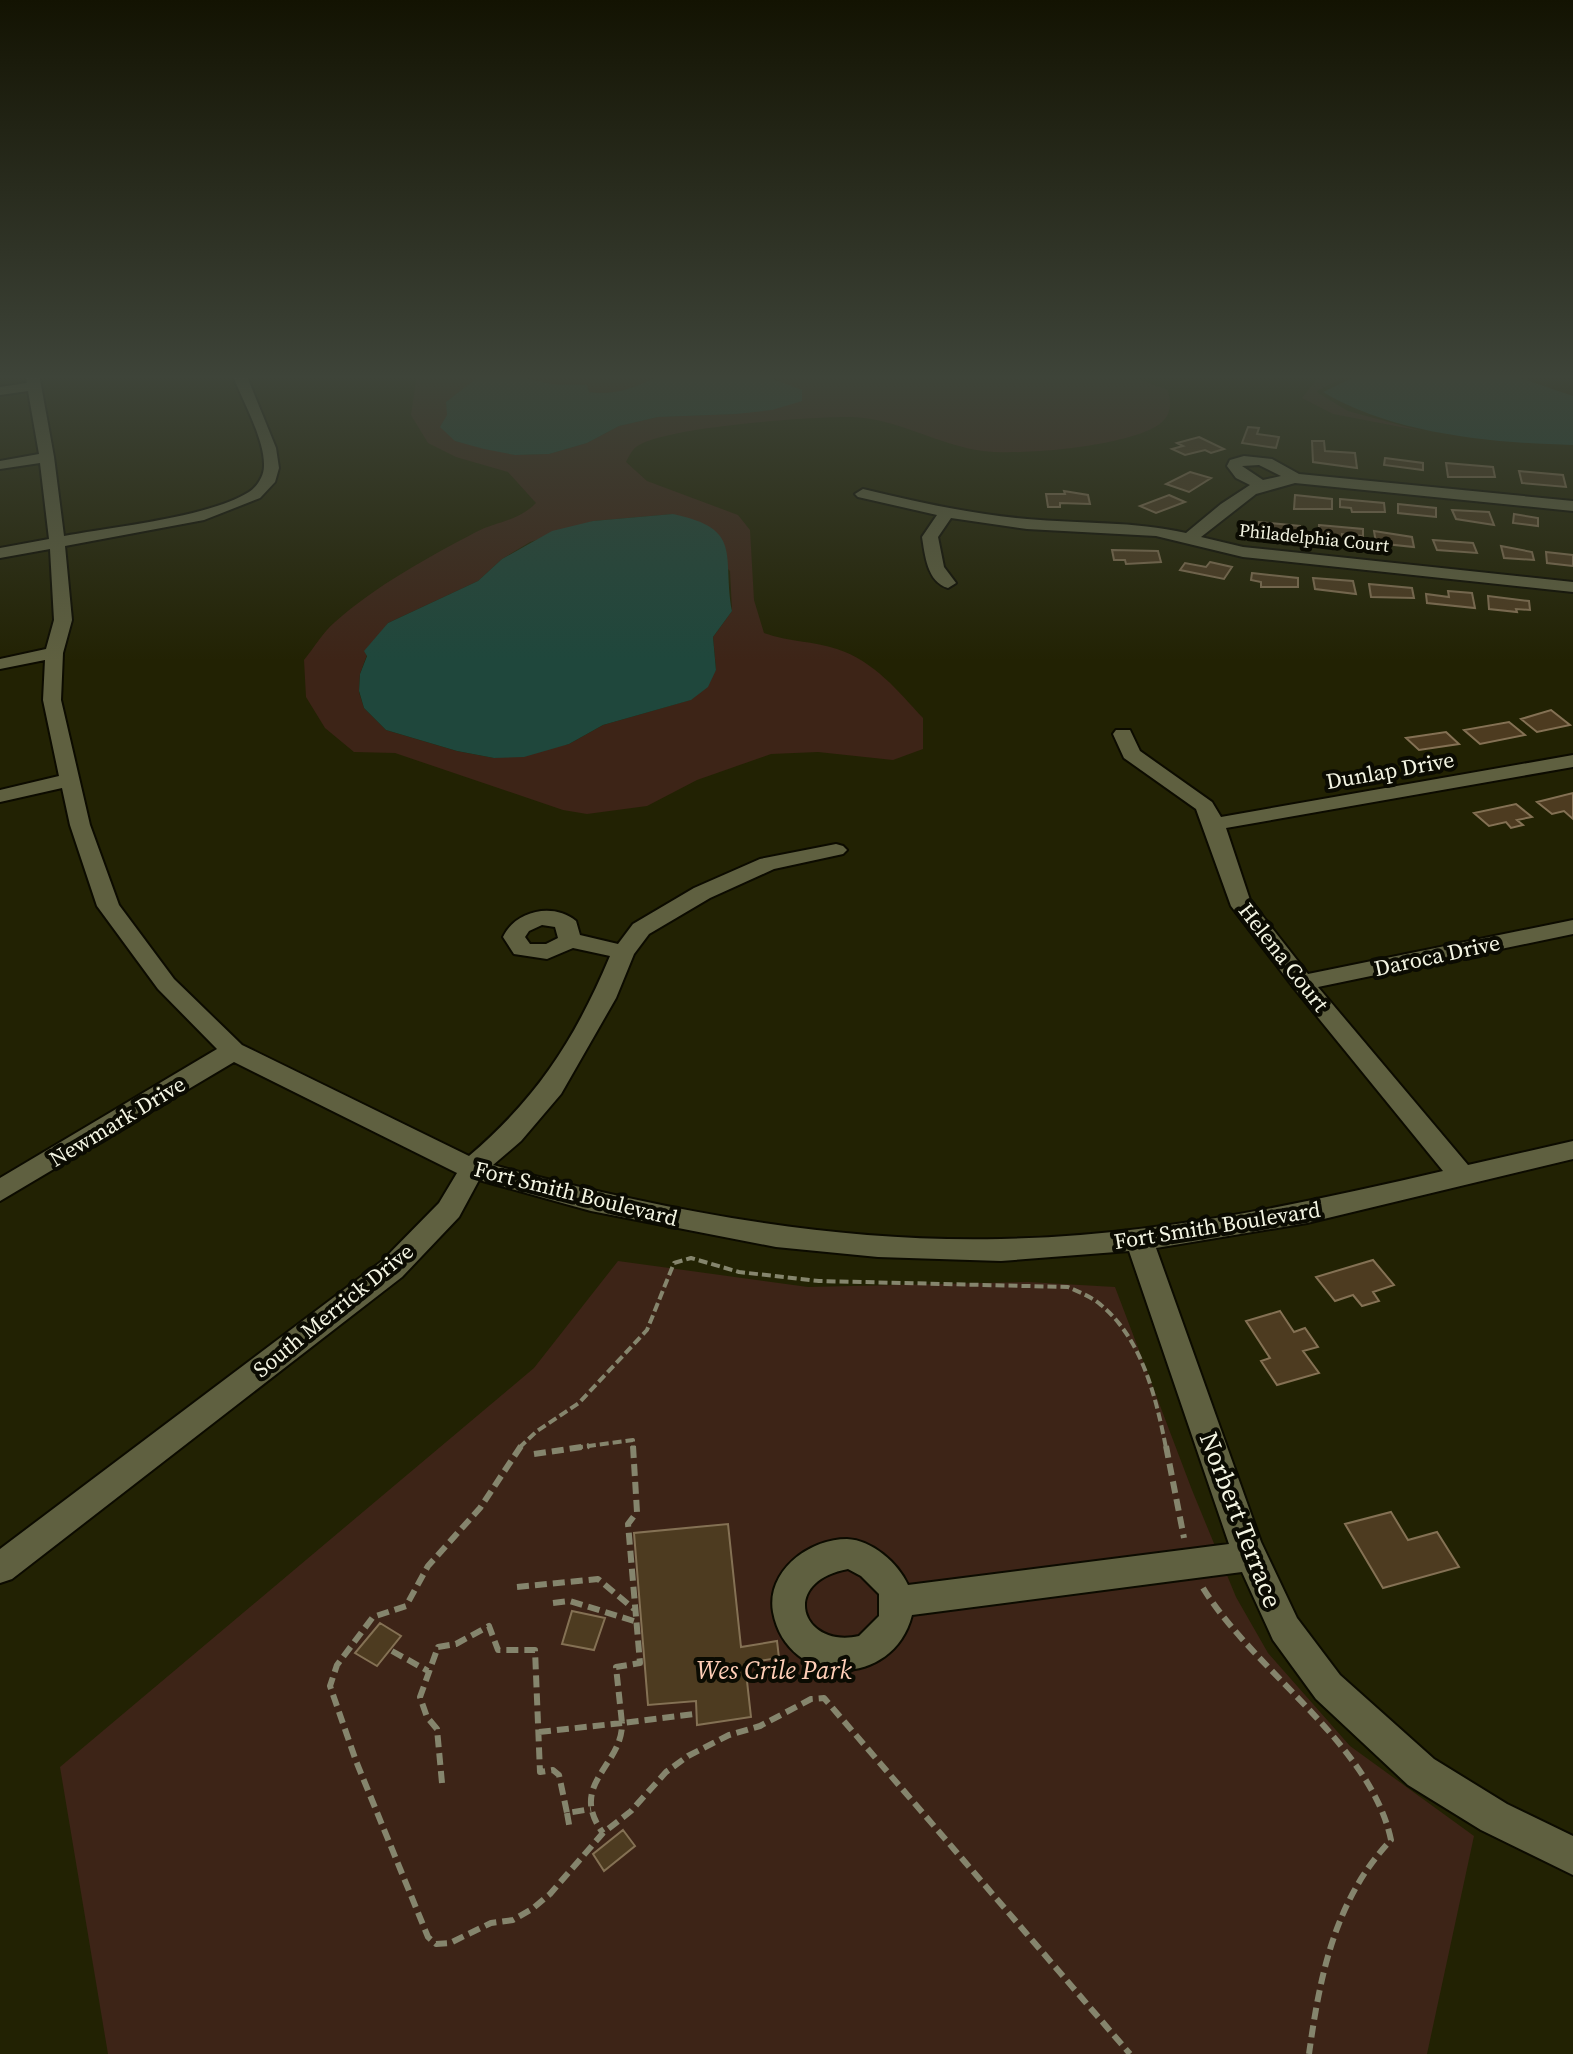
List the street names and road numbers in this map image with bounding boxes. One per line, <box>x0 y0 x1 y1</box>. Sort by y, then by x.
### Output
street label: Philadelphia Court <box>1238 517 1390 558</box>
street label: Dunlap Drive <box>1323 744 1457 796</box>
street label: Helena Court <box>1232 896 1337 1018</box>
street label: Daroca Drive <box>1371 927 1503 983</box>
street label: Newmark Drive <box>43 1069 191 1173</box>
street label: Fort Smith Boulevard <box>471 1153 681 1233</box>
street label: Fort Smith Boulevard <box>1112 1194 1323 1256</box>
street label: South Merrick Drive <box>247 1236 419 1384</box>
street label: Norbert Terrace <box>1191 1427 1291 1613</box>

